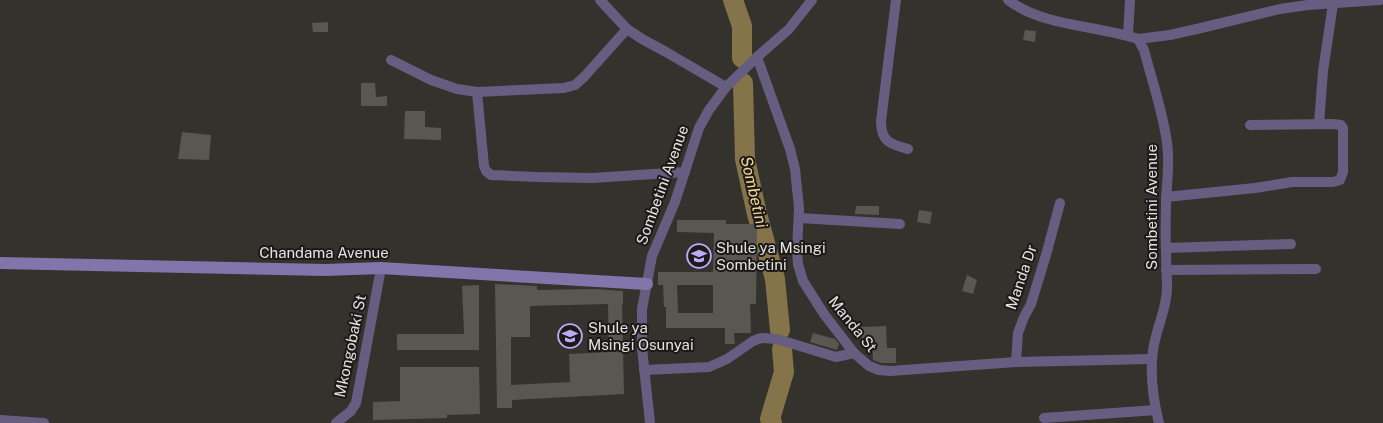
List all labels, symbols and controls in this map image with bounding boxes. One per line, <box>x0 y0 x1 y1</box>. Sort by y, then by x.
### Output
street label: Sombetini Avenue <box>633 123 691 247</box>
street label: Sombetini Avenue <box>1143 144 1160 270</box>
water label: Sombetini <box>737 154 771 230</box>
place label: Shule ya Msingi Sombetini <box>716 239 826 273</box>
street label: Manda Dr <box>1002 242 1040 312</box>
school or university icon: Shule ya Msingi Sombetini <box>686 243 712 269</box>
street label: Chandama Avenue <box>259 244 389 261</box>
street label: Mkongobaki St <box>331 293 369 399</box>
street label: Manda St <box>825 293 881 355</box>
place label: Shule ya Msingi Osunyai <box>588 319 694 353</box>
school or university icon: Shule ya Msingi Osunyai <box>557 323 583 349</box>

